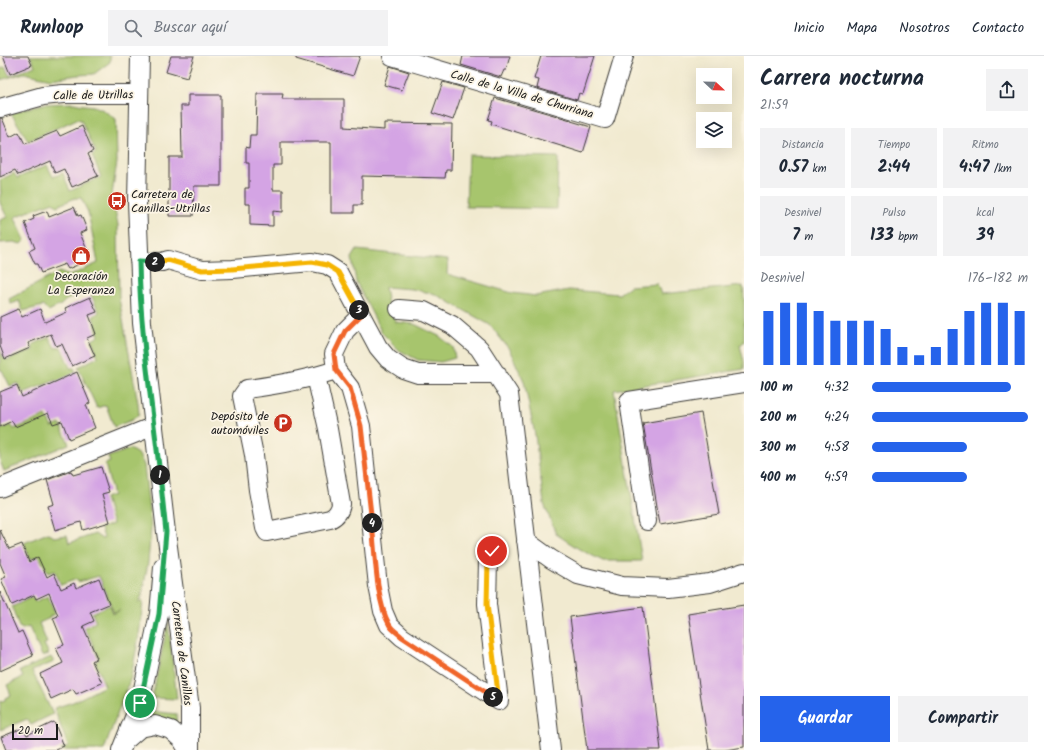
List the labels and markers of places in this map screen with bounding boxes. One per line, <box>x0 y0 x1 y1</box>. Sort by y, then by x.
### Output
place label: Carretera de Canillas-Utrillas <box>131 185 210 218</box>
bus stop icon: Carretera de Canillas-Utrillas <box>106 190 128 212</box>
shop icon: Decoración La Esperanza <box>70 245 92 267</box>
pin: 2 <box>145 252 165 272</box>
place label: Decoración La Esperanza <box>47 267 115 300</box>
pin: 3 <box>349 300 369 320</box>
place label: Depósito de automóviles <box>210 407 270 440</box>
parking icon: Depósito de automóviles <box>272 412 294 434</box>
pin: 1 <box>150 465 170 485</box>
pin: 4 <box>362 513 382 533</box>
pin <box>475 534 509 568</box>
pin <box>123 686 157 720</box>
pin: 5 <box>483 687 503 707</box>

